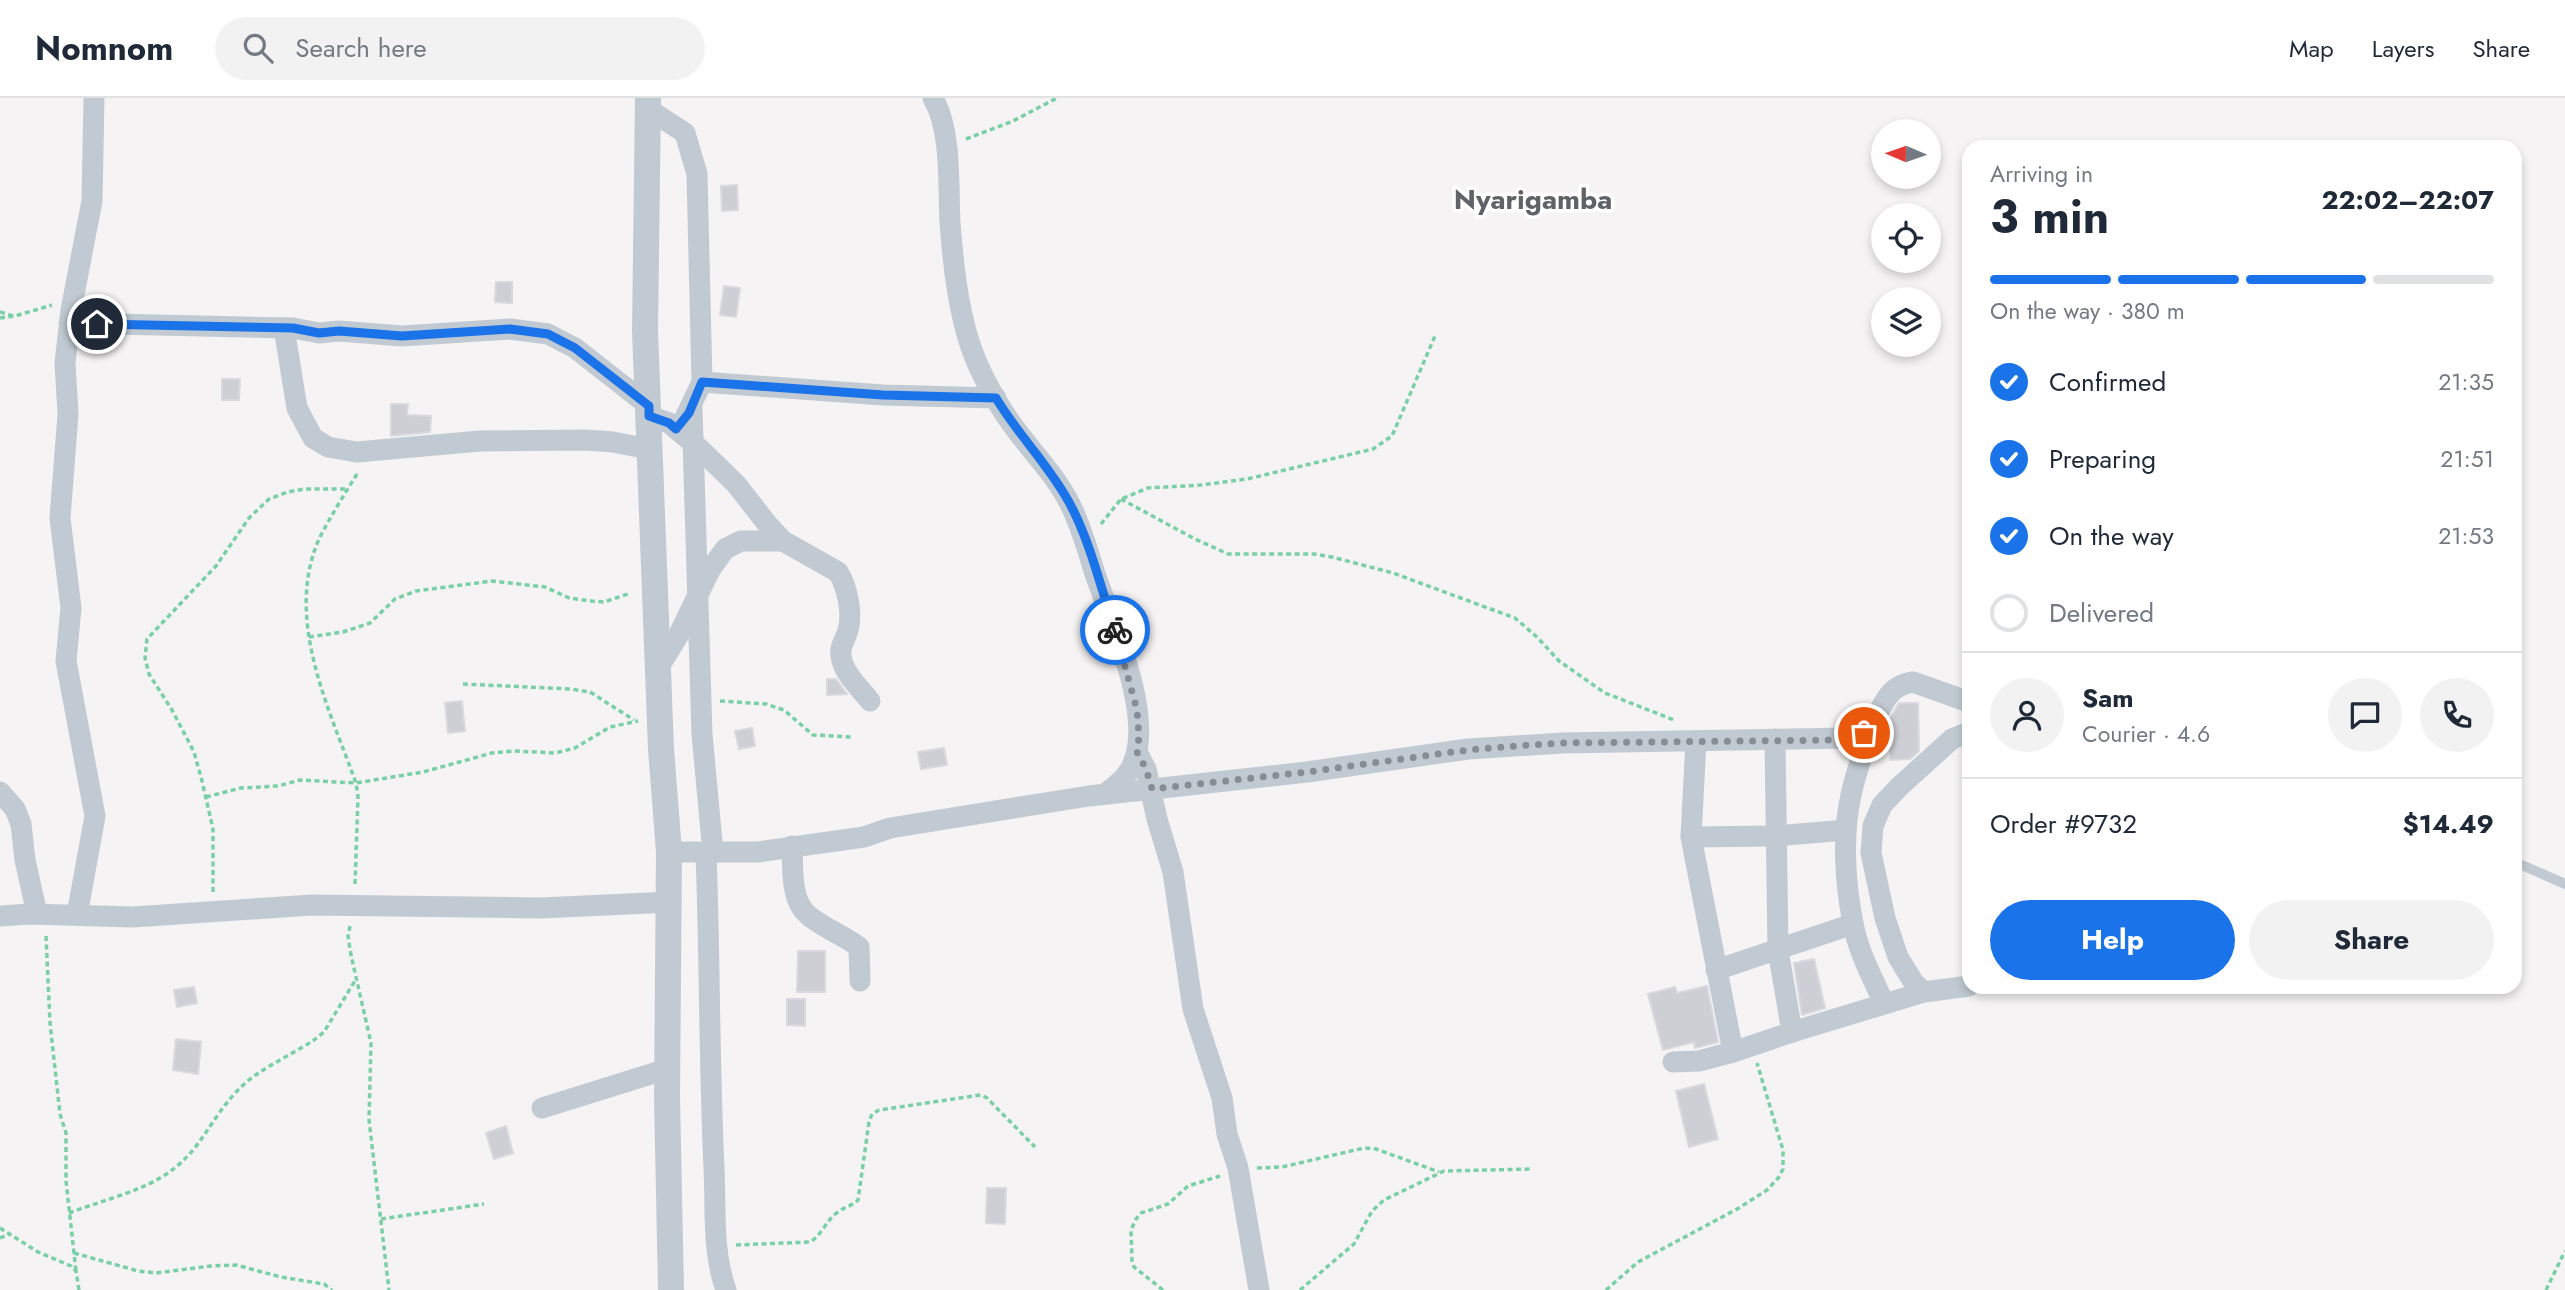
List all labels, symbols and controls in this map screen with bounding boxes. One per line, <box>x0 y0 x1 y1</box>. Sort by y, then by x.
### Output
search box <box>215 17 705 80</box>
text: Nomnom <box>35 25 173 72</box>
icon: search <box>239 29 277 67</box>
text: Search here <box>295 29 427 67</box>
text: Map <box>2289 31 2334 66</box>
text: Layers <box>2372 31 2434 66</box>
text: Share <box>2472 31 2530 66</box>
north arrow <box>1871 119 1941 189</box>
map controls <box>1871 119 1941 357</box>
text: Arriving in <box>1990 157 2093 191</box>
district label: Nyarigamba <box>1454 179 1612 220</box>
text: 22:02–22:07 <box>2321 181 2494 219</box>
text: 3 min <box>1990 184 2109 250</box>
button: locate <box>1871 203 1941 273</box>
button: layers <box>1871 287 1941 357</box>
pin <box>67 294 127 354</box>
text: On the way · 380 m <box>1990 294 2185 328</box>
icon: home <box>78 305 116 343</box>
icon: check <box>1990 363 2028 401</box>
text: Confirmed <box>2049 363 2166 401</box>
text: 21:35 <box>2438 365 2494 399</box>
icon: check <box>1990 440 2028 478</box>
text: Preparing <box>2049 440 2156 478</box>
text: 21:51 <box>2440 442 2494 476</box>
icon: check <box>1990 517 2028 555</box>
text: On the way <box>2049 517 2174 555</box>
text: 21:53 <box>2438 519 2494 553</box>
text: Delivered <box>2049 594 2154 632</box>
courier <box>1080 595 1150 665</box>
icon: bike <box>1096 611 1134 649</box>
button: person <box>1990 678 2064 752</box>
button: chat <box>2328 678 2402 752</box>
button: phone <box>2420 678 2494 752</box>
text: Sam <box>2082 679 2134 717</box>
pin <box>1834 703 1894 763</box>
icon: bag <box>1845 714 1883 752</box>
text: Courier · 4.6 <box>2082 717 2210 751</box>
text: Order #9732 <box>1990 805 2137 843</box>
text: $14.49 <box>2403 805 2494 843</box>
button: Help <box>1990 900 2235 980</box>
button: Share <box>2249 900 2494 980</box>

